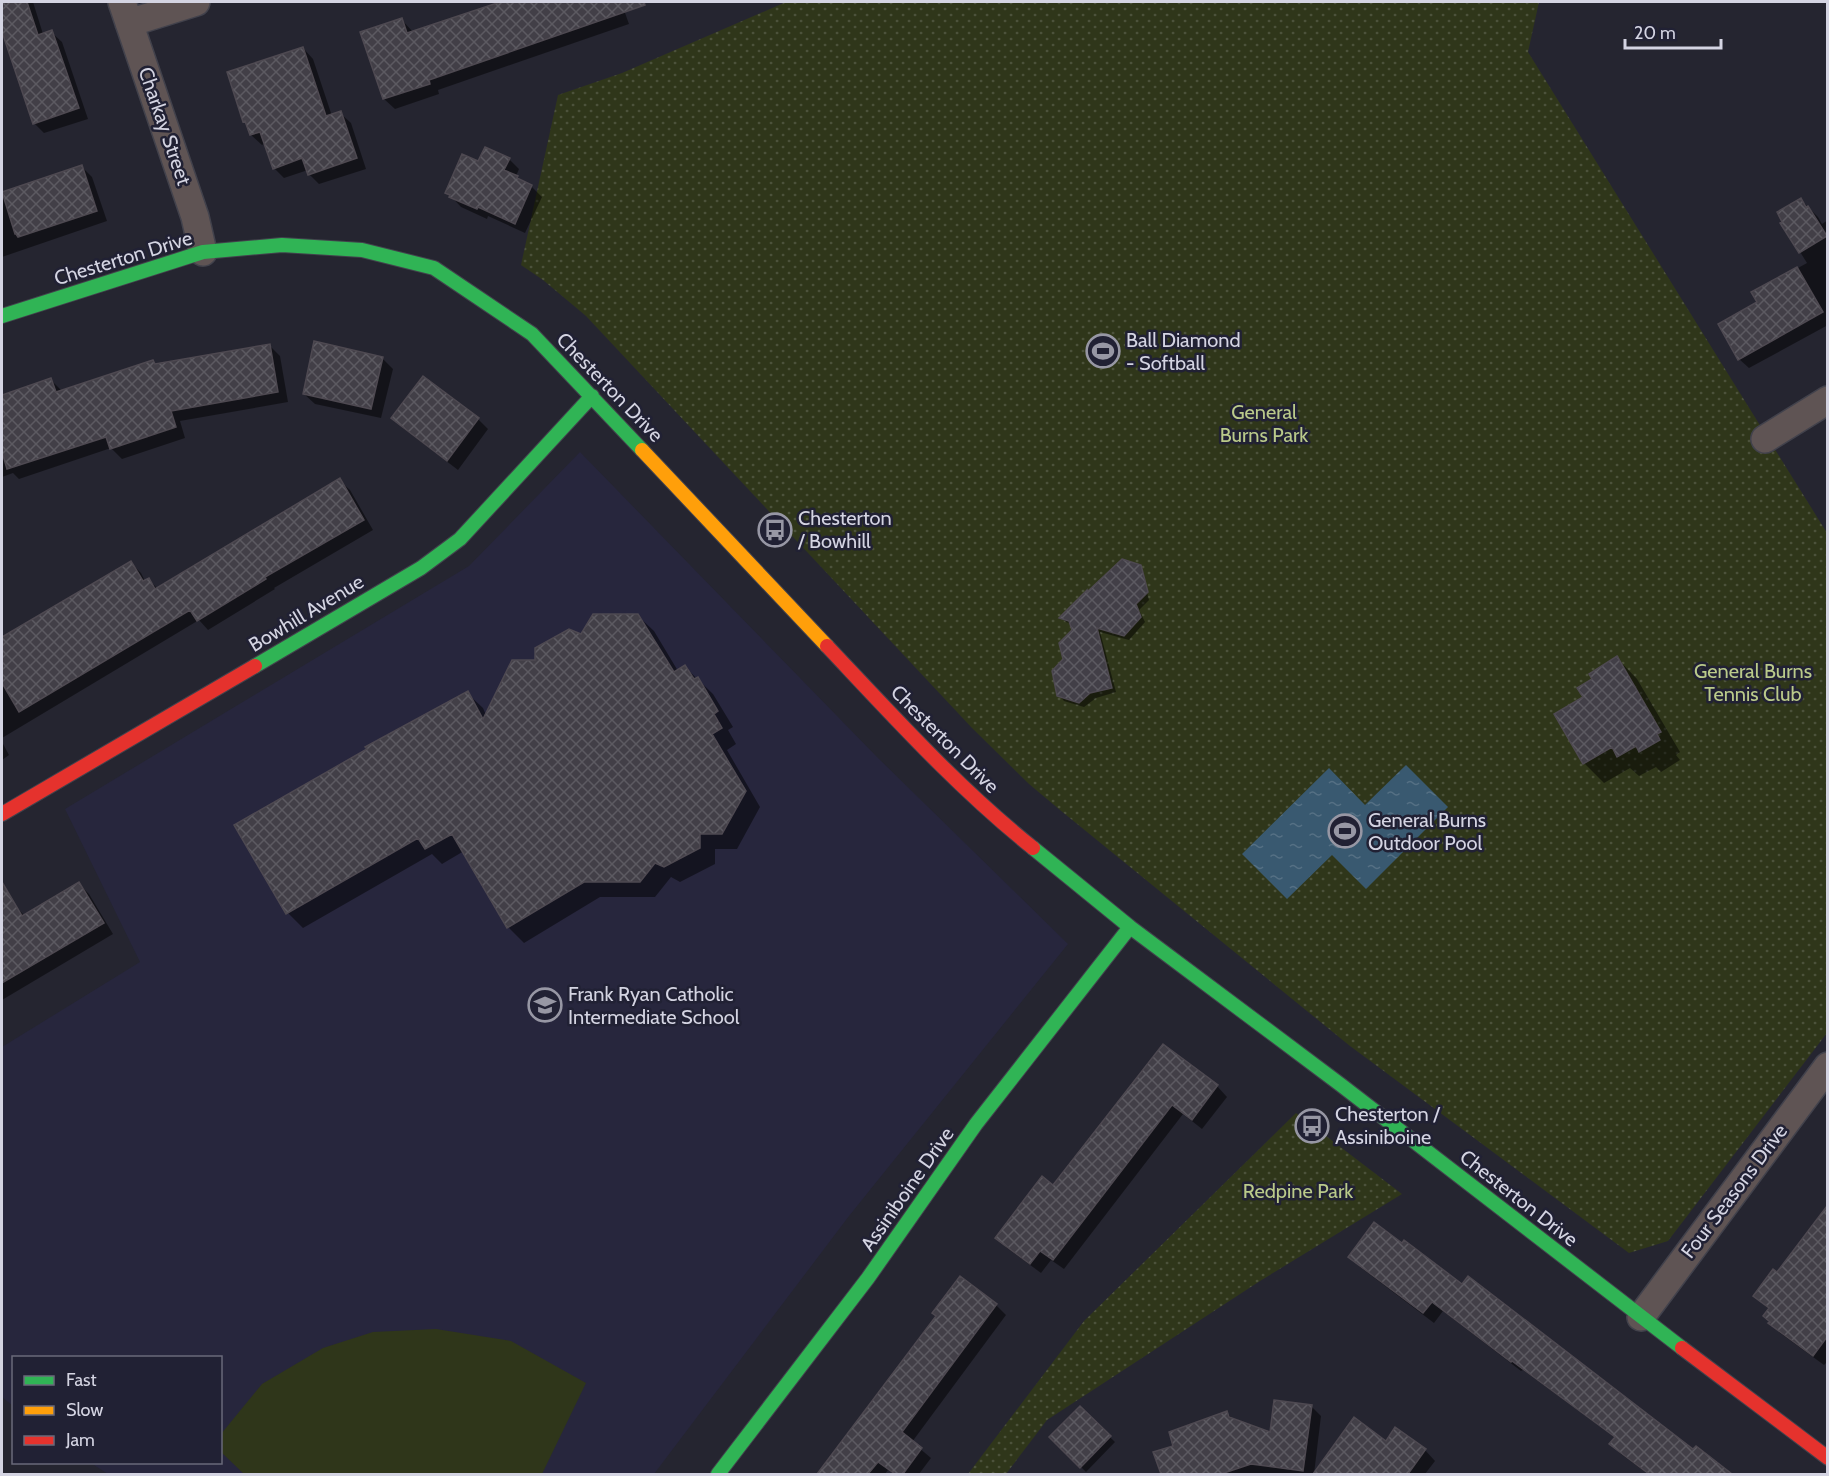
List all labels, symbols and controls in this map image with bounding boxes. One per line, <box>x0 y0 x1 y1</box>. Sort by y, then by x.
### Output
scale bar <box>1625 12 1721 50</box>
text: 20 m <box>1634 22 1676 44</box>
street label: Charkay Street <box>134 64 196 188</box>
street label: Chesterton Drive <box>51 226 195 290</box>
street label: Chesterton Drive <box>552 327 668 447</box>
place label: Ball Diamond - Softball <box>1126 328 1241 375</box>
sports icon: Ball Diamond - Softball <box>1085 333 1121 369</box>
park label: General Burns Park <box>1220 400 1308 447</box>
place label: Chesterton / Bowhill <box>797 506 892 553</box>
bus stop icon: Chesterton / Bowhill <box>757 512 793 548</box>
street label: Bowhill Avenue <box>244 569 368 657</box>
park label: General Burns Tennis Club <box>1694 659 1812 706</box>
street label: Chesterton Drive <box>886 680 1004 798</box>
place label: General Burns Outdoor Pool <box>1368 808 1486 855</box>
sports icon: General Burns Outdoor Pool <box>1327 813 1363 849</box>
place label: Frank Ryan Catholic Intermediate School <box>568 982 740 1029</box>
school or university icon: Frank Ryan Catholic Intermediate School <box>527 987 563 1023</box>
place label: Chesterton / Assiniboine <box>1335 1102 1441 1149</box>
bus stop icon: Chesterton / Assiniboine <box>1294 1108 1330 1144</box>
street label: Four Seasons Drive <box>1676 1119 1792 1263</box>
street label: Assiniboine Drive <box>855 1122 959 1256</box>
street label: Chesterton Drive <box>1455 1144 1583 1252</box>
park label: Redpine Park <box>1243 1179 1353 1203</box>
legend <box>12 1356 222 1464</box>
text: Fast <box>66 1369 97 1391</box>
text: Slow <box>66 1399 103 1421</box>
text: Jam <box>65 1429 95 1451</box>

